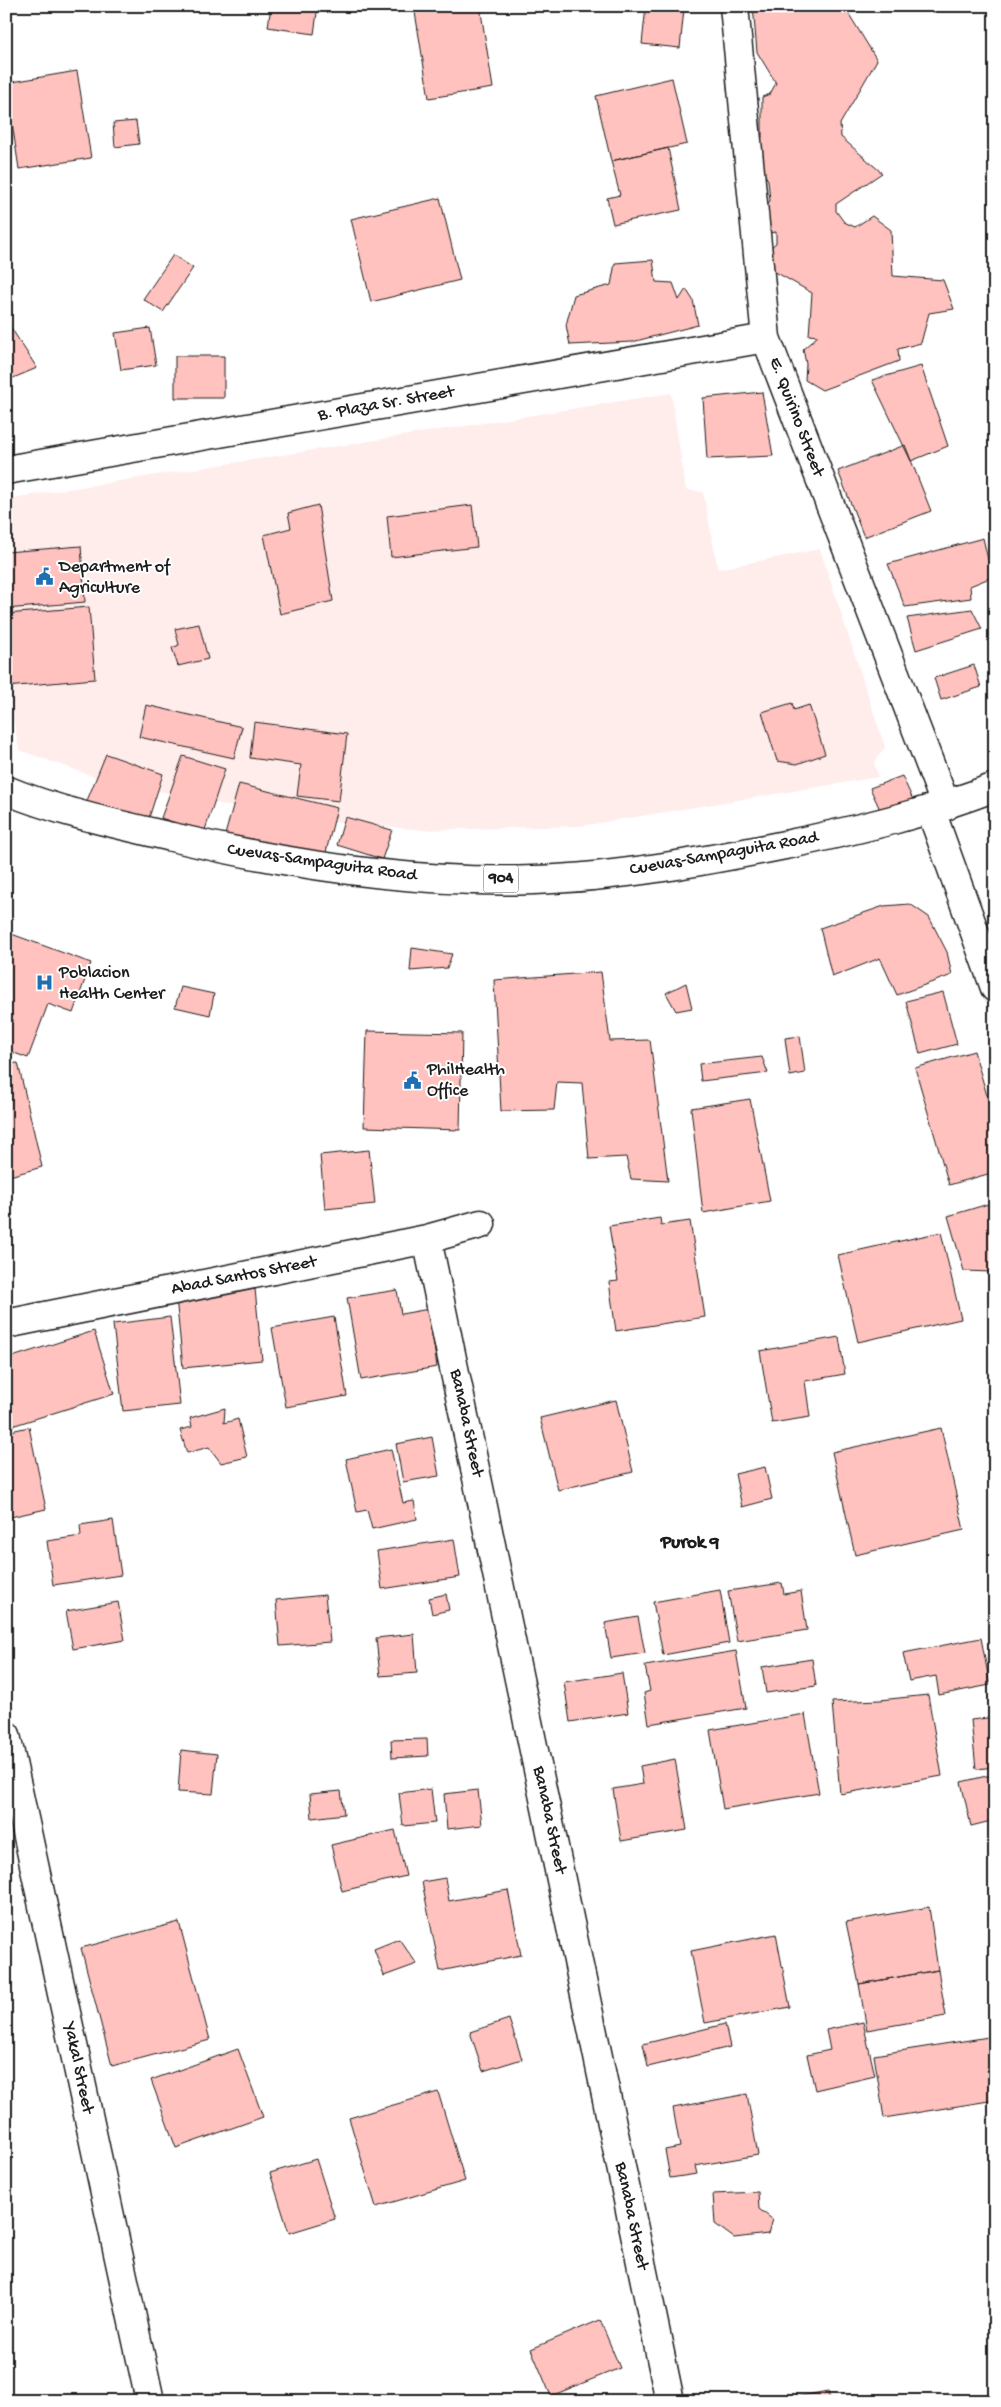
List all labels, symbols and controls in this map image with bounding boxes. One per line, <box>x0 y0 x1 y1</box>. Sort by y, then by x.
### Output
street label: E. Quirino Street <box>764 354 829 481</box>
street label: B. Plaza Sr. Street <box>315 381 457 426</box>
place label: Department of Agriculture <box>58 557 171 599</box>
public building icon: Department of Agriculture <box>35 567 55 587</box>
street label: Cuevas-Sampaguita Road <box>628 827 821 881</box>
street label: Cuevas-Sampaguita Road <box>226 839 420 887</box>
road number: 904 <box>484 866 518 892</box>
place label: Poblacion Health Center <box>58 963 166 1005</box>
hospital icon: Poblacion Health Center <box>35 973 55 993</box>
place label: PhilHealth Office <box>426 1060 505 1102</box>
public building icon: PhilHealth Office <box>403 1070 423 1090</box>
street label: Abad Santos Street <box>170 1251 320 1300</box>
street label: Banaba Street <box>444 1366 488 1480</box>
district label: Purok 9 <box>660 1532 720 1555</box>
street label: Banaba Street <box>527 1763 571 1877</box>
street label: Yakal Street <box>58 2019 98 2117</box>
street label: Banaba Street <box>609 2159 653 2273</box>

